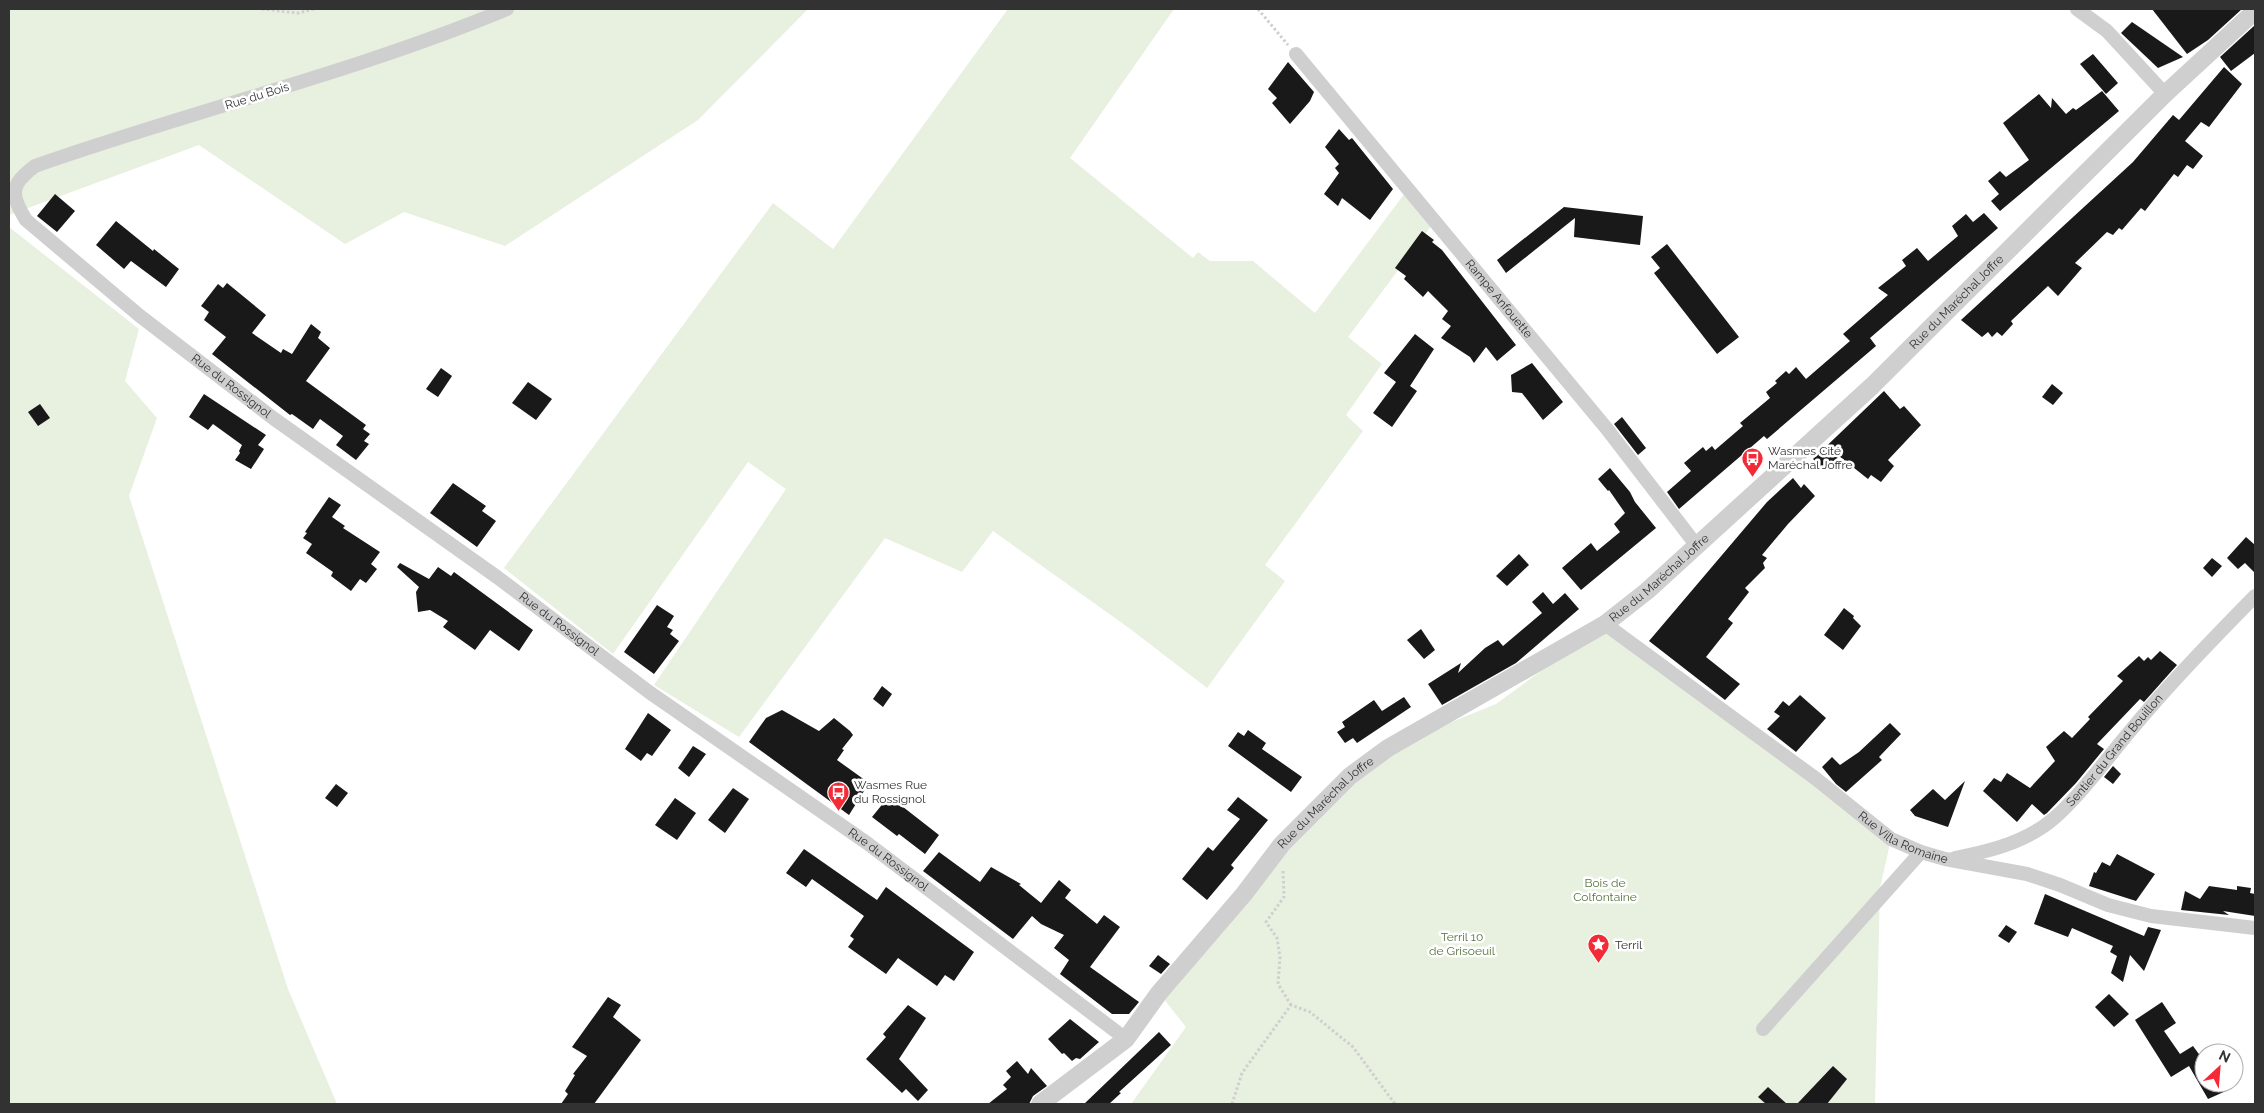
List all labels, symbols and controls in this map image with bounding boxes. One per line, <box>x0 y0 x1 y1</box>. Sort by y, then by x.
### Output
street label: Rue du Bois <box>223 80 291 112</box>
street label: Rue du Maréchal Joffre <box>1906 252 2006 352</box>
street label: Rampe Anfouette <box>1462 257 1536 341</box>
street label: Rue du Rossignol <box>189 351 274 421</box>
place label: Wasmes Cité Maréchal Joffre <box>1768 444 1853 472</box>
bus stop icon: Wasmes Cité Maréchal Joffre <box>1740 446 1764 477</box>
street label: Rue du Maréchal Joffre <box>1606 531 1712 625</box>
street label: Rue du Rossignol <box>516 589 602 659</box>
street label: Sentier du Grand Bouillon <box>2063 691 2166 809</box>
street label: Rue du Maréchal Joffre <box>1275 754 1377 851</box>
place label: Wasmes Rue du Rossignol <box>854 778 927 806</box>
bus stop icon: Wasmes Rue du Rossignol <box>826 780 850 811</box>
street label: Rue Villa Romaine <box>1855 808 1950 866</box>
street label: Rue du Rossignol <box>846 825 932 894</box>
park label: Bois de Colfontaine <box>1573 876 1637 904</box>
park label: Terril 10 de Grisoeuil <box>1429 930 1496 958</box>
place icon: Terril <box>1587 933 1611 964</box>
place label: Terril <box>1615 938 1643 952</box>
north arrow <box>2194 1043 2244 1093</box>
text: N <box>2216 1047 2233 1066</box>

